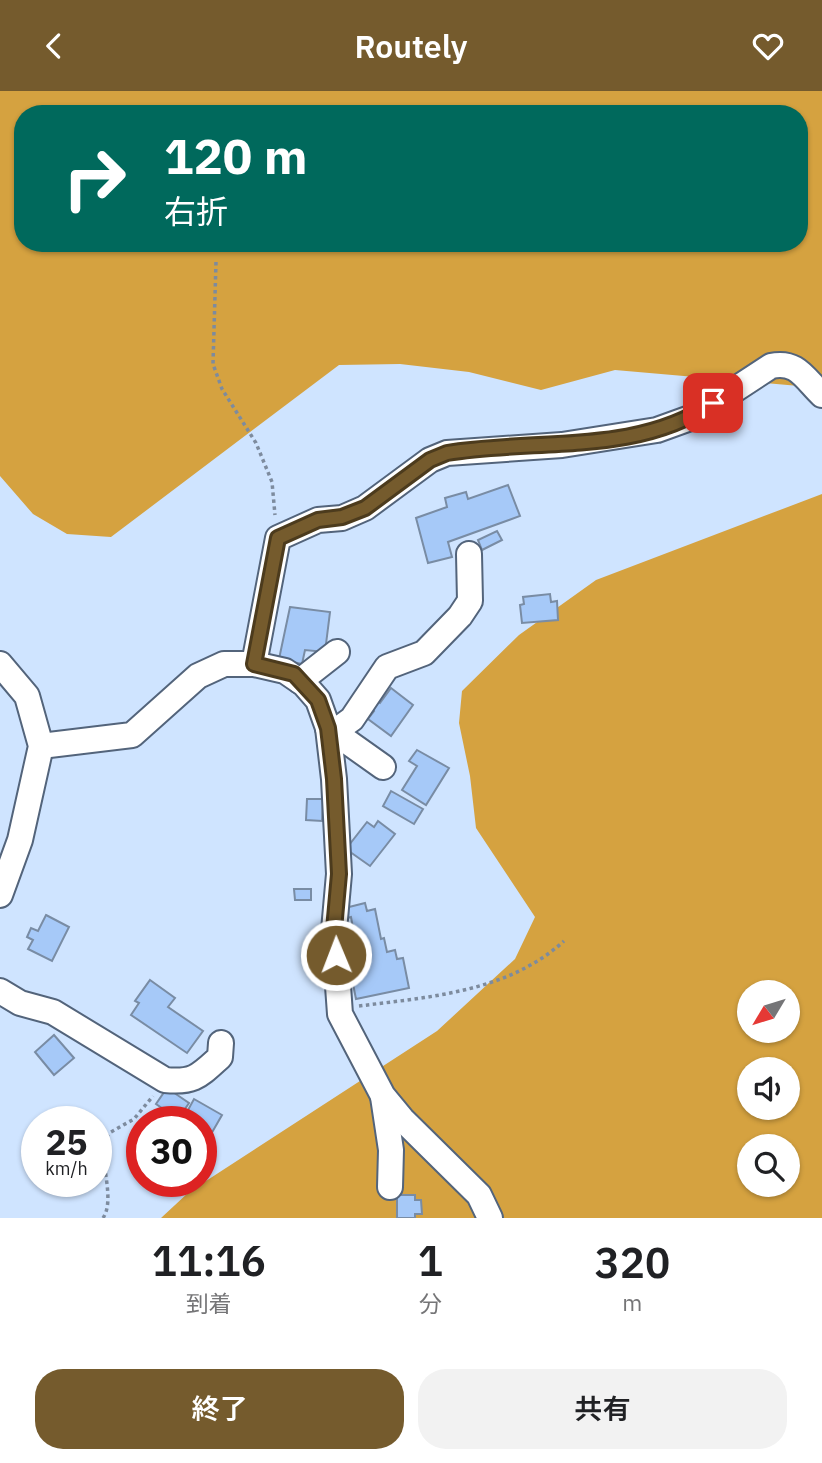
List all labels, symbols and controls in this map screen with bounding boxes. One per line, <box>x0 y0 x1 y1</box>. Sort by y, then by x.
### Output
text: Routely <box>354 25 468 67</box>
icon: back <box>35 27 73 65</box>
icon: heart <box>749 27 787 65</box>
text: 120 m <box>164 124 308 187</box>
icon: right <box>49 133 140 224</box>
text: 右折 <box>164 190 228 232</box>
pin <box>683 373 743 433</box>
icon: arrive <box>694 384 732 422</box>
position arrow <box>299 918 373 992</box>
north arrow <box>737 980 800 1043</box>
map controls <box>737 980 800 1197</box>
button: sound <box>737 1057 800 1120</box>
speed limit sign: 30 <box>126 1106 217 1197</box>
text: 25 <box>45 1119 88 1165</box>
button: search <box>737 1134 800 1197</box>
text: km/h <box>45 1157 88 1180</box>
text: 11:16 <box>152 1233 266 1288</box>
text: 1 <box>418 1233 443 1288</box>
text: 320 <box>595 1235 670 1290</box>
text: m <box>622 1287 642 1317</box>
text: 到着 <box>186 1288 232 1318</box>
text: 分 <box>419 1288 442 1318</box>
button: 終了 <box>35 1369 404 1449</box>
button: 共有 <box>418 1369 787 1449</box>

